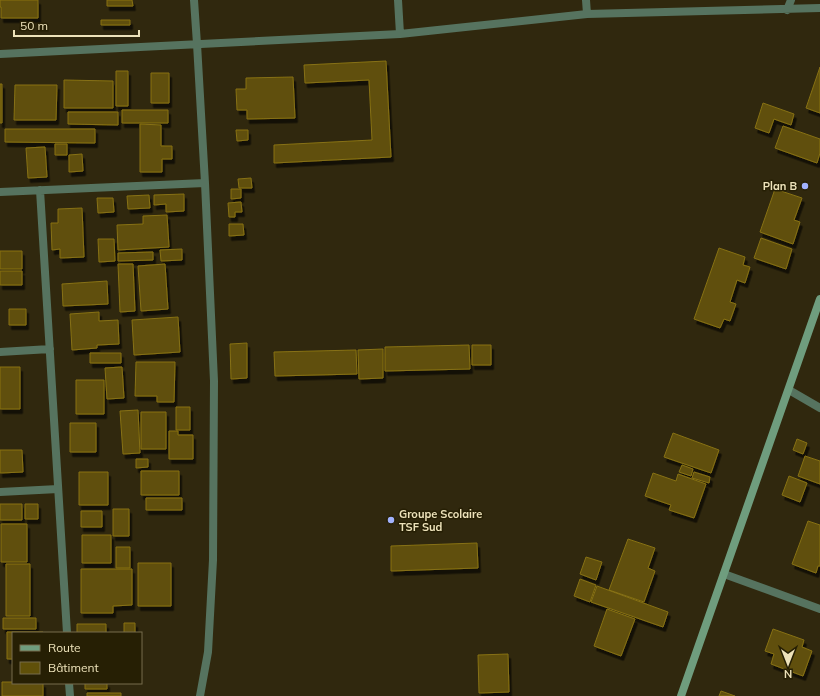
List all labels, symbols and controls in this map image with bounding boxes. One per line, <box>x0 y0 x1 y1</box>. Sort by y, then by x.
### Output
scale bar <box>14 12 139 38</box>
text: 50 m <box>20 18 48 33</box>
place label: Plan B <box>763 179 797 193</box>
marker: Plan B <box>800 181 810 191</box>
place label: Groupe Scolaire TSF Sud <box>399 507 482 534</box>
marker: Groupe Scolaire TSF Sud <box>386 515 396 525</box>
legend <box>12 632 142 684</box>
text: Route <box>48 640 81 655</box>
north arrow <box>768 644 808 684</box>
text: Bâtiment <box>48 660 99 675</box>
text: N <box>784 667 792 681</box>

